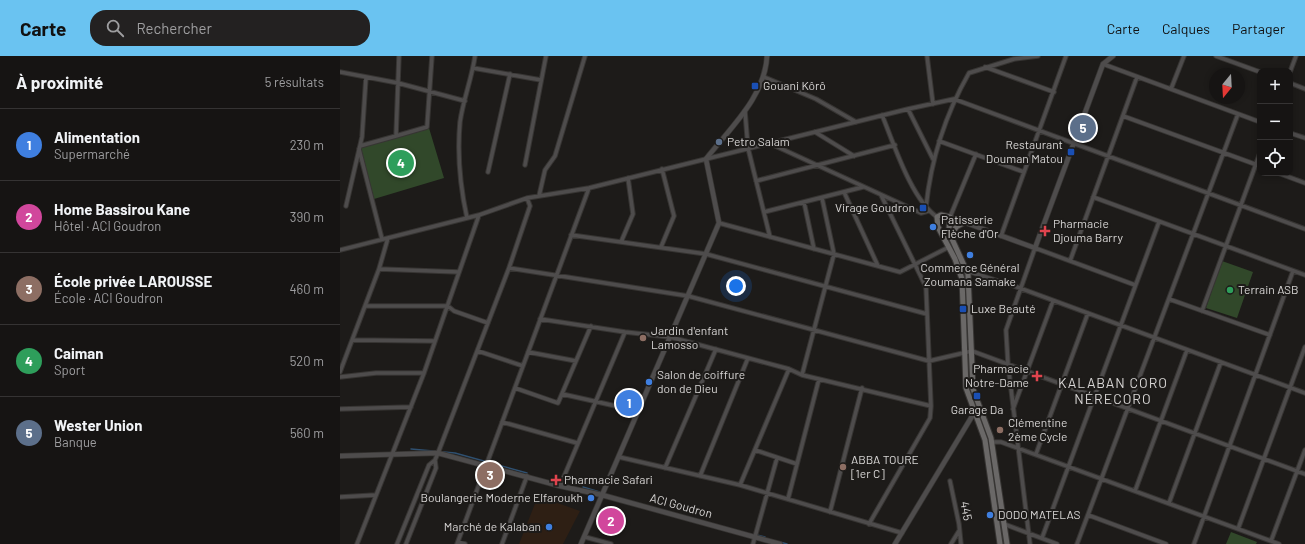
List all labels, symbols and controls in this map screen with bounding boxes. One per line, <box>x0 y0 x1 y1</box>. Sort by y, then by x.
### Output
search box <box>90 10 370 46</box>
text: Carte <box>20 17 66 40</box>
icon: search <box>104 17 126 39</box>
text: Rechercher <box>136 19 212 37</box>
text: Carte <box>1107 20 1140 37</box>
text: Calques <box>1162 20 1210 37</box>
text: Partager <box>1232 20 1285 37</box>
north arrow <box>1209 68 1245 104</box>
map controls <box>1257 68 1293 176</box>
button: + <box>1257 68 1293 104</box>
text: À proximité <box>16 72 103 92</box>
text: 5 résultats <box>265 74 324 90</box>
place label: Gouani Kôrô <box>763 78 826 92</box>
marker: Gouani Kôrô <box>750 81 760 91</box>
button: − <box>1257 104 1293 140</box>
pin: 5 <box>1070 113 1096 143</box>
text: Alimentation <box>54 128 140 146</box>
place label: Petro Salam <box>727 134 790 148</box>
text: 1 <box>27 137 31 153</box>
text: 230 m <box>290 137 324 153</box>
marker: Petro Salam <box>714 137 724 147</box>
place label: Restaurant Douman Matou <box>986 137 1063 165</box>
button: locate <box>1257 140 1293 176</box>
text: Supermarché <box>54 146 130 162</box>
marker: Restaurant Douman Matou <box>1066 147 1076 157</box>
pin: 4 <box>388 148 414 178</box>
text: Home Bassirou Kane <box>54 200 190 218</box>
place label: Virage Goudron <box>835 200 915 214</box>
marker: Virage Goudron <box>918 203 928 213</box>
text: 2 <box>25 209 33 225</box>
text: 390 m <box>290 209 324 225</box>
place label: Patisserie Flèche d'Or <box>941 212 999 240</box>
place label: Pharmacie Djouma Barry <box>1053 216 1123 244</box>
text: Hôtel · ACI Goudron <box>54 218 161 234</box>
marker: Patisserie Flèche d'Or <box>928 222 938 232</box>
marker: Pharmacie Djouma Barry <box>1040 226 1050 236</box>
marker: Commerce Général Zoumana Samake <box>965 250 975 260</box>
place label: Commerce Général Zoumana Samake <box>920 260 1020 288</box>
text: École privée LAROUSSE <box>54 272 212 290</box>
your location <box>726 276 746 296</box>
text: 3 <box>25 281 33 297</box>
text: 460 m <box>289 281 324 297</box>
place label: Terrain ASB <box>1238 282 1299 296</box>
marker: Terrain ASB <box>1225 285 1235 295</box>
text: École · ACI Goudron <box>54 290 163 306</box>
place label: Luxe Beauté <box>971 301 1036 315</box>
marker: Luxe Beauté <box>958 304 968 314</box>
place label: Jardin d'enfant Lamosso <box>651 323 728 351</box>
marker: Jardin d'enfant Lamosso <box>638 333 648 343</box>
text: Caiman <box>54 344 103 362</box>
text: 4 <box>25 353 33 369</box>
text: 520 m <box>290 353 324 369</box>
place label: Pharmacie Notre-Dame <box>965 361 1029 389</box>
text: Sport <box>54 362 85 378</box>
place label: Salon de coiffure don de Dieu <box>657 367 745 395</box>
marker: Pharmacie Notre-Dame <box>1032 371 1042 381</box>
district label: KALABAN CORO NÉRECORO <box>1058 374 1168 407</box>
marker: Salon de coiffure don de Dieu <box>644 377 654 387</box>
pin: 1 <box>616 388 642 418</box>
marker: Garage Da <box>972 391 982 401</box>
place label: Garage Da <box>951 402 1003 416</box>
place label: Clémentine 2ème Cycle <box>1008 415 1067 443</box>
text: Wester Union <box>54 416 142 434</box>
text: 5 <box>25 425 33 441</box>
text: 560 m <box>290 425 324 441</box>
marker: Clémentine 2ème Cycle <box>995 425 1005 435</box>
text: Banque <box>54 434 97 450</box>
place label: ABBA TOURE [1er C] <box>851 452 919 480</box>
pin: 3 <box>477 460 503 490</box>
marker: ABBA TOURE [1er C] <box>838 462 848 472</box>
place label: Pharmacie Safari <box>564 472 653 486</box>
marker: Pharmacie Safari <box>551 475 561 485</box>
place label: Boulangerie Moderne Elfaroukh <box>421 490 583 504</box>
street label: ACI Goudron <box>648 490 714 520</box>
marker: Boulangerie Moderne Elfaroukh <box>586 493 596 503</box>
street label: 445 <box>958 500 976 522</box>
pin: 2 <box>598 506 624 536</box>
place label: DODO MATELAS <box>998 507 1080 521</box>
marker: DODO MATELAS <box>985 510 995 520</box>
place label: Marché de Kalaban <box>444 519 541 533</box>
marker: Marché de Kalaban <box>544 522 554 532</box>

